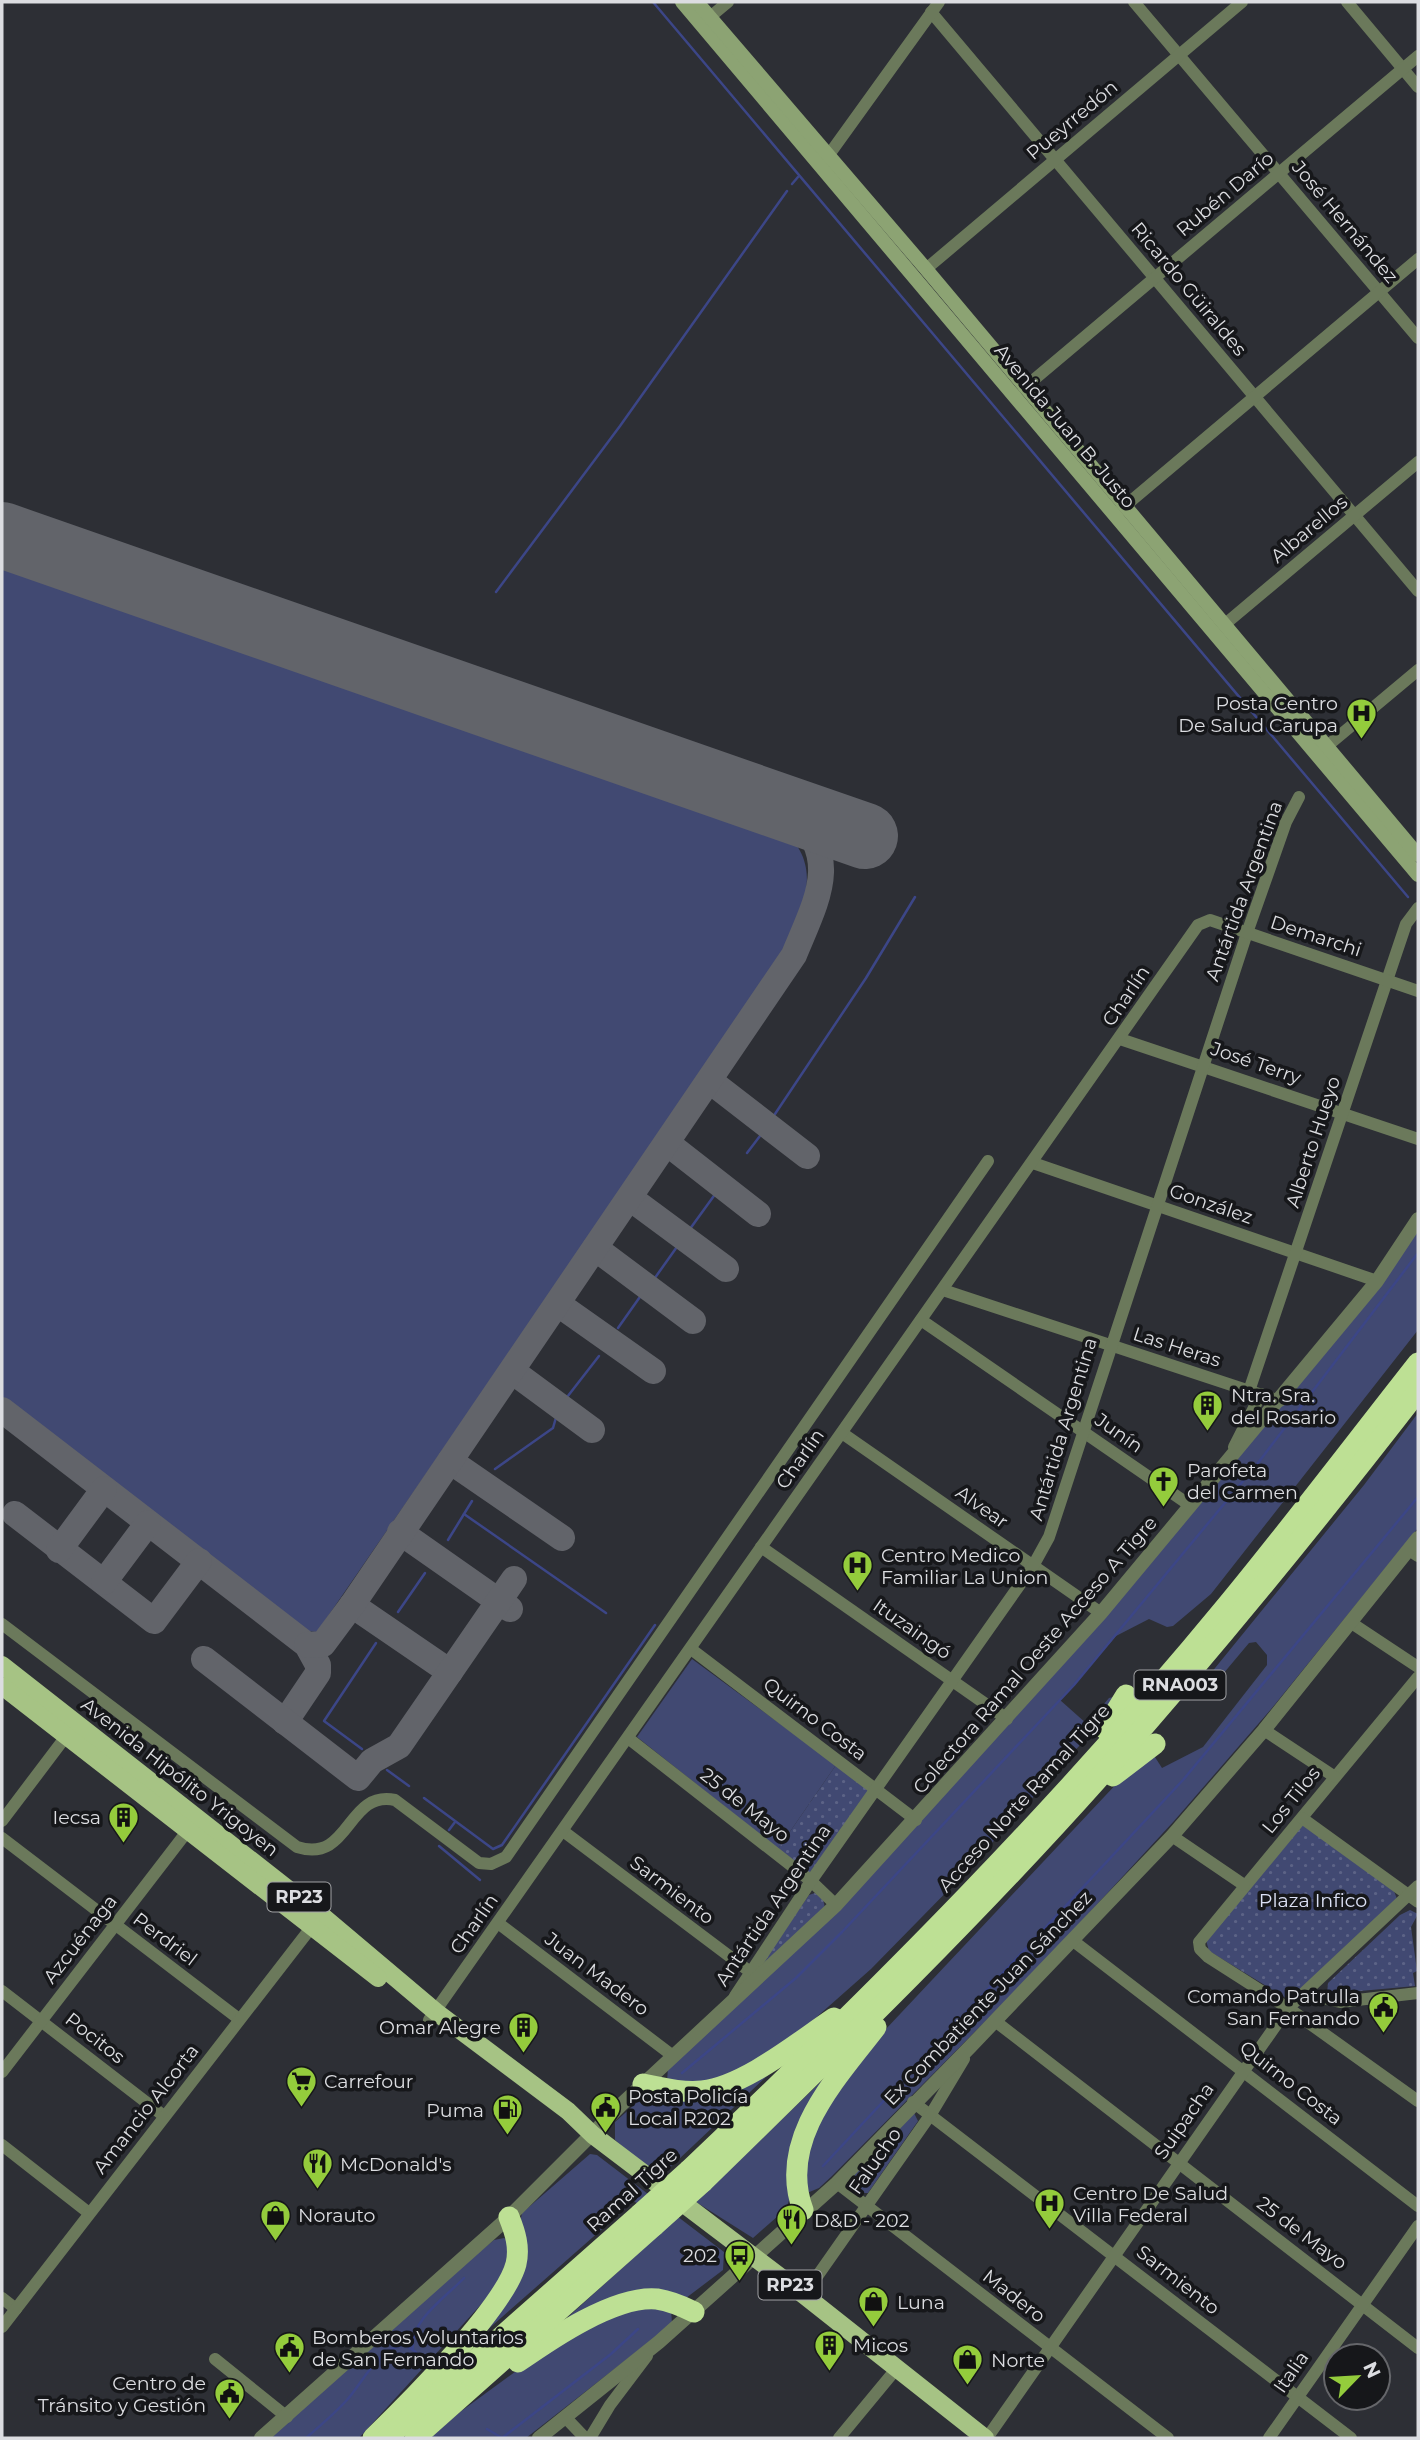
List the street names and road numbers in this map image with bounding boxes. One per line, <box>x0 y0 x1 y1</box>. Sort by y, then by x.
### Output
street label: Pueyrredón <box>1022 75 1122 165</box>
street label: Rubén Darío <box>1172 147 1278 241</box>
street label: José Hernández <box>1287 155 1403 288</box>
street label: Ricardo Güiraldes <box>1126 218 1252 360</box>
street label: Avenida Juan B. Justo <box>990 339 1140 513</box>
street label: Albarellos <box>1266 490 1352 568</box>
street label: Antártida Argentina <box>1201 798 1287 984</box>
street label: Demarchi <box>1268 910 1364 962</box>
street label: Charlín <box>1097 961 1155 1031</box>
street label: José Terry <box>1207 1037 1305 1089</box>
street label: Alberto Hueyo <box>1281 1073 1345 1211</box>
street label: González <box>1166 1179 1256 1229</box>
street label: Las Heras <box>1130 1322 1224 1372</box>
street label: Antártida Argentina <box>1024 1335 1102 1523</box>
street label: Junín <box>1090 1408 1147 1458</box>
street label: Charlín <box>771 1425 829 1493</box>
street label: Alvear <box>951 1481 1013 1533</box>
street label: Colectora Ramal Oeste Acceso A Tigre <box>908 1512 1162 1798</box>
street label: Ituzaingó <box>869 1594 956 1664</box>
road number: RNA003 <box>1134 1670 1226 1700</box>
street label: Quirno Costa <box>759 1673 871 1765</box>
street label: Avenida Hipólito Yrigoyen <box>77 1693 283 1861</box>
street label: Acceso Norte Ramal Tigre <box>933 1699 1115 1897</box>
street label: Los Tilos <box>1257 1762 1325 1838</box>
street label: 25 de Mayo <box>696 1763 794 1847</box>
street label: Antártida Argentina <box>710 1820 836 1990</box>
street label: Sarmiento <box>625 1851 719 1929</box>
road number: RP23 <box>268 1882 330 1912</box>
street label: Ex Combatiente Juan Sánchez <box>879 1886 1097 2110</box>
street label: Azcuénaga <box>38 1890 122 1988</box>
street label: Charlín <box>445 1890 503 1958</box>
street label: Perdriel <box>128 1907 202 1971</box>
street label: Juan Madero <box>540 1927 654 2021</box>
street label: Pocitos <box>61 2008 129 2068</box>
street label: Quirno Costa <box>1235 2036 1347 2130</box>
street label: Amancio Alcorta <box>88 2040 204 2178</box>
street label: Suipacha <box>1149 2078 1219 2164</box>
street label: Falucho <box>844 2123 906 2199</box>
street label: Ramal Tigre <box>582 2143 682 2237</box>
street label: 25 de Mayo <box>1252 2192 1352 2274</box>
street label: Sarmiento <box>1132 2240 1224 2320</box>
street label: Madero <box>978 2264 1050 2328</box>
road number: RP23 <box>758 2270 822 2300</box>
street label: Italia <box>1268 2347 1314 2397</box>

